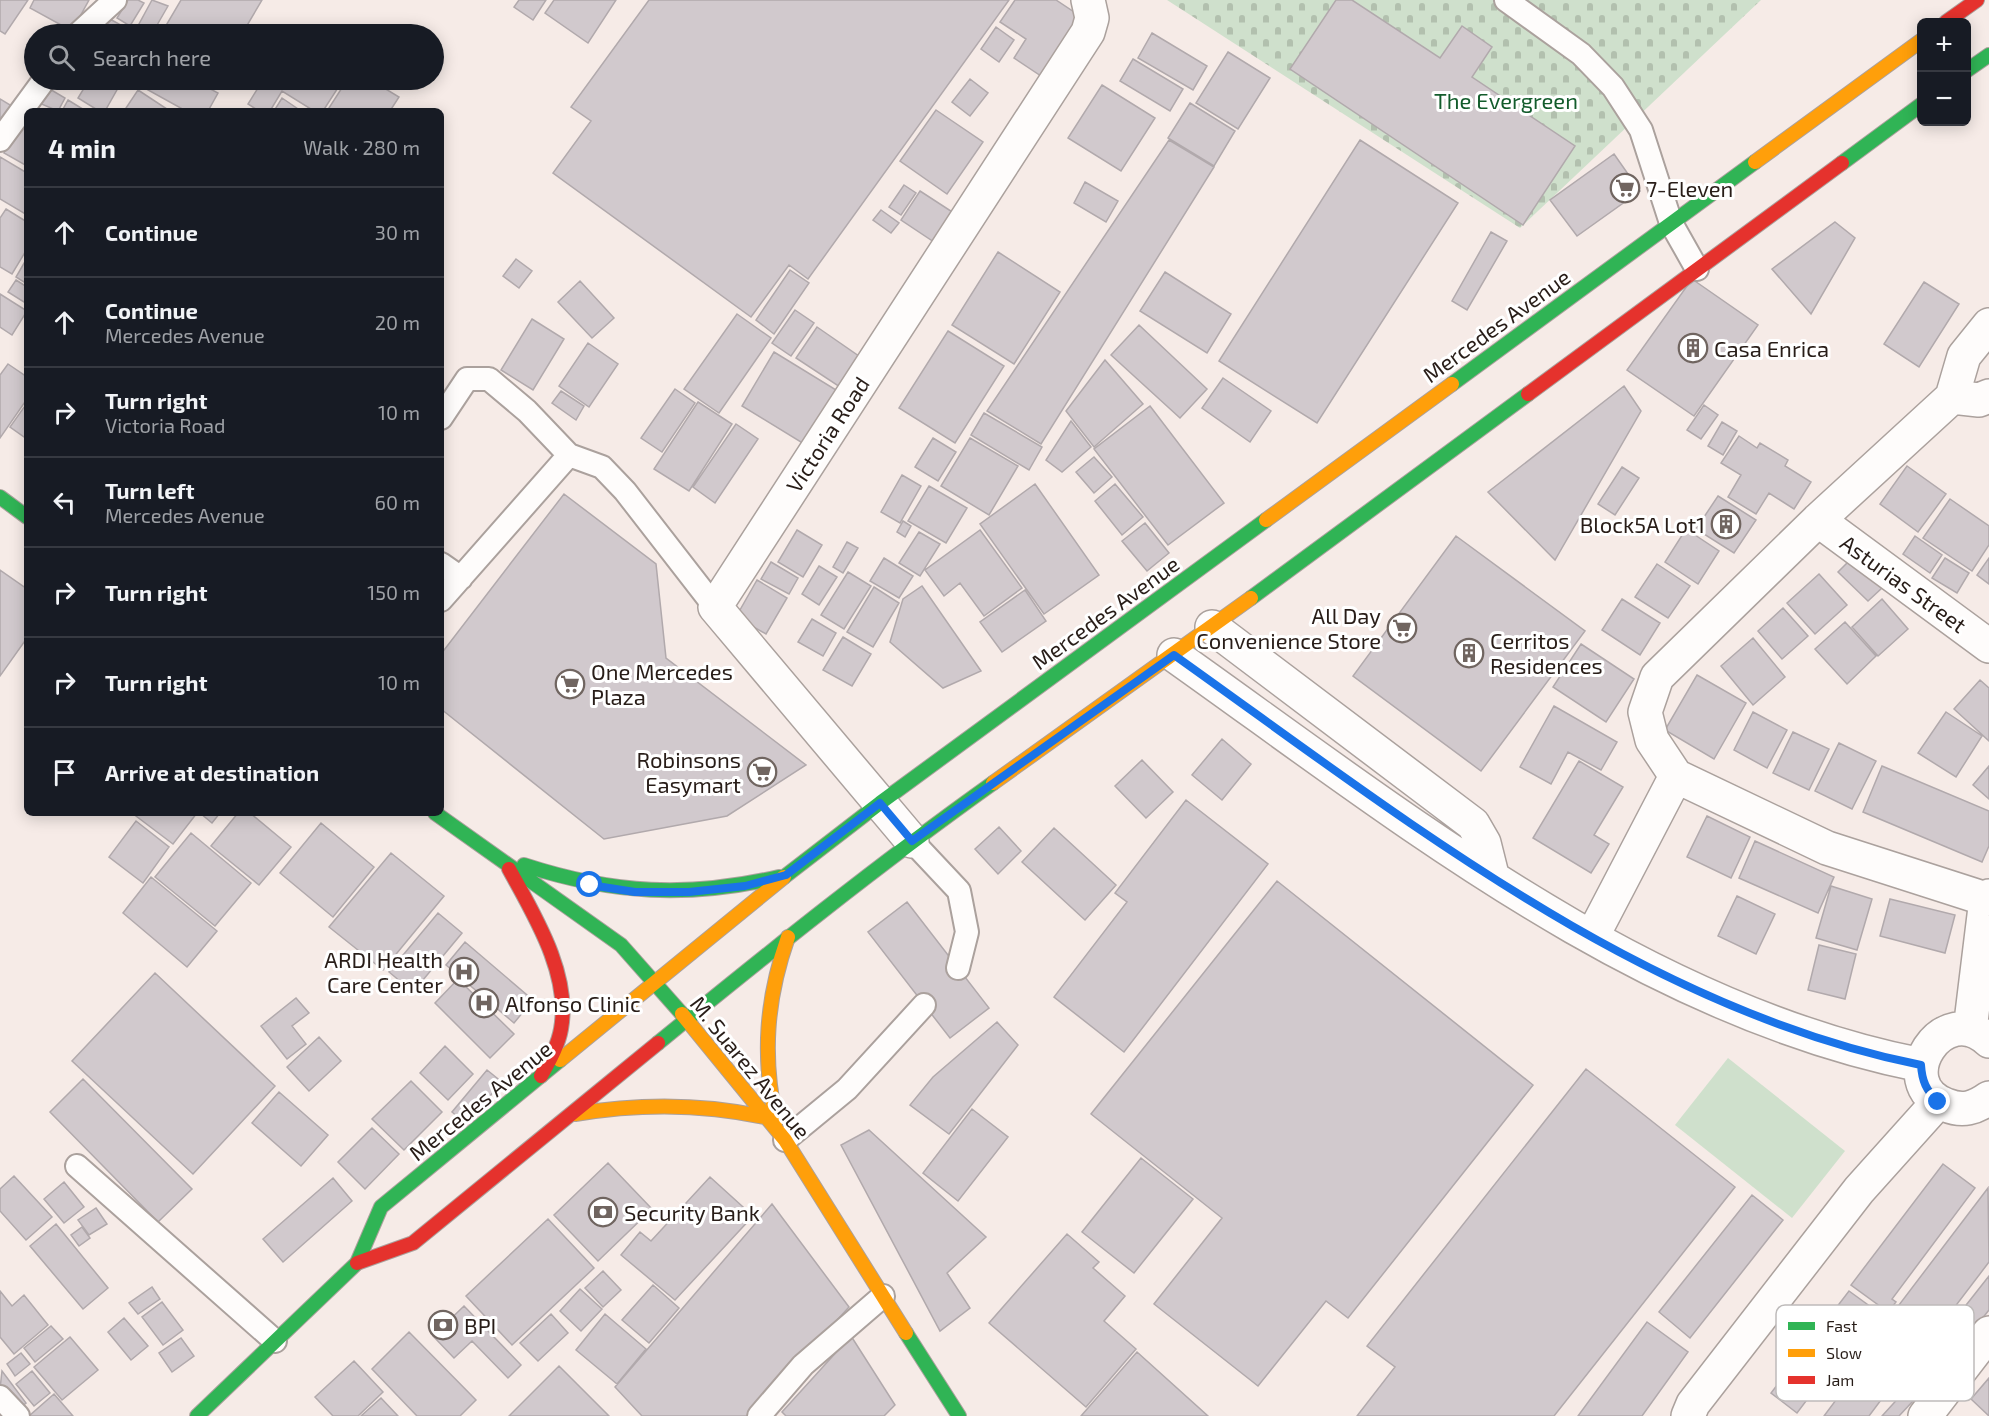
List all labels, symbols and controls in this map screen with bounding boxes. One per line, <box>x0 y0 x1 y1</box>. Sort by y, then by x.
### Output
map controls <box>1917 18 1971 126</box>
button: + <box>1917 18 1971 72</box>
search box <box>24 24 444 90</box>
icon: search <box>45 41 78 74</box>
text: Search here <box>93 44 211 70</box>
button: − <box>1917 72 1971 126</box>
park label: The Evergreen <box>1434 87 1578 113</box>
text: 4 min <box>48 132 116 163</box>
text: Walk · 280 m <box>303 135 420 159</box>
supermarket icon: 7-Eleven <box>1609 172 1641 204</box>
place label: 7-Eleven <box>1646 175 1733 201</box>
icon: ahead <box>48 216 81 249</box>
text: Continue <box>105 219 198 245</box>
text: 30 m <box>375 220 420 244</box>
street label: Mercedes Avenue <box>1417 263 1575 387</box>
text: Continue <box>105 297 198 323</box>
icon: ahead <box>48 306 81 339</box>
text: 20 m <box>375 310 420 334</box>
text: Mercedes Avenue <box>105 323 265 347</box>
building icon: Casa Enrica <box>1677 332 1709 364</box>
place label: Casa Enrica <box>1714 335 1829 361</box>
street label: Victoria Road <box>780 371 874 497</box>
text: Turn right <box>105 387 207 413</box>
icon: right <box>48 396 81 429</box>
text: 10 m <box>378 400 420 424</box>
text: Victoria Road <box>105 413 225 437</box>
text: Turn left <box>105 477 194 503</box>
icon: left <box>48 486 81 519</box>
text: 60 m <box>375 490 420 514</box>
text: Mercedes Avenue <box>105 503 265 527</box>
building icon: Block5A Lot1 <box>1710 508 1742 540</box>
place label: Block5A Lot1 <box>1580 511 1705 537</box>
street label: Asturias Street <box>1836 529 1972 637</box>
street label: Mercedes Avenue <box>1026 550 1184 674</box>
icon: right <box>48 576 81 609</box>
text: Turn right <box>105 579 207 605</box>
text: 150 m <box>367 580 420 604</box>
place label: All Day Convenience Store <box>1196 602 1381 653</box>
supermarket icon: All Day Convenience Store <box>1386 612 1418 644</box>
place label: Cerritos Residences <box>1490 627 1603 678</box>
building icon: Cerritos Residences <box>1453 637 1485 669</box>
place label: One Mercedes Plaza <box>591 658 733 709</box>
icon: right <box>48 666 81 699</box>
supermarket icon: One Mercedes Plaza <box>554 668 586 700</box>
text: Turn right <box>105 669 207 695</box>
text: 10 m <box>378 670 420 694</box>
place label: Robinsons Easymart <box>637 746 741 797</box>
icon: arrive <box>48 756 81 789</box>
supermarket icon: Robinsons Easymart <box>746 756 778 788</box>
text: Arrive at destination <box>105 759 319 785</box>
route start <box>576 871 602 897</box>
place label: ARDI Health Care Center <box>324 946 443 997</box>
hospital icon: ARDI Health Care Center <box>448 956 480 988</box>
hospital icon: Alfonso Clinic <box>468 987 500 1019</box>
place label: Alfonso Clinic <box>505 990 641 1016</box>
street label: M. Suarez Avenue <box>686 990 816 1144</box>
street label: Mercedes Avenue <box>404 1035 556 1165</box>
route end <box>1924 1088 1950 1114</box>
bank icon: Security Bank <box>587 1196 619 1228</box>
place label: Security Bank <box>624 1199 760 1225</box>
legend <box>1776 1305 1974 1401</box>
bank icon: BPI <box>427 1309 459 1341</box>
place label: BPI <box>464 1312 496 1338</box>
text: Fast <box>1826 1316 1857 1335</box>
text: Slow <box>1826 1343 1862 1362</box>
text: Jam <box>1826 1370 1854 1389</box>

